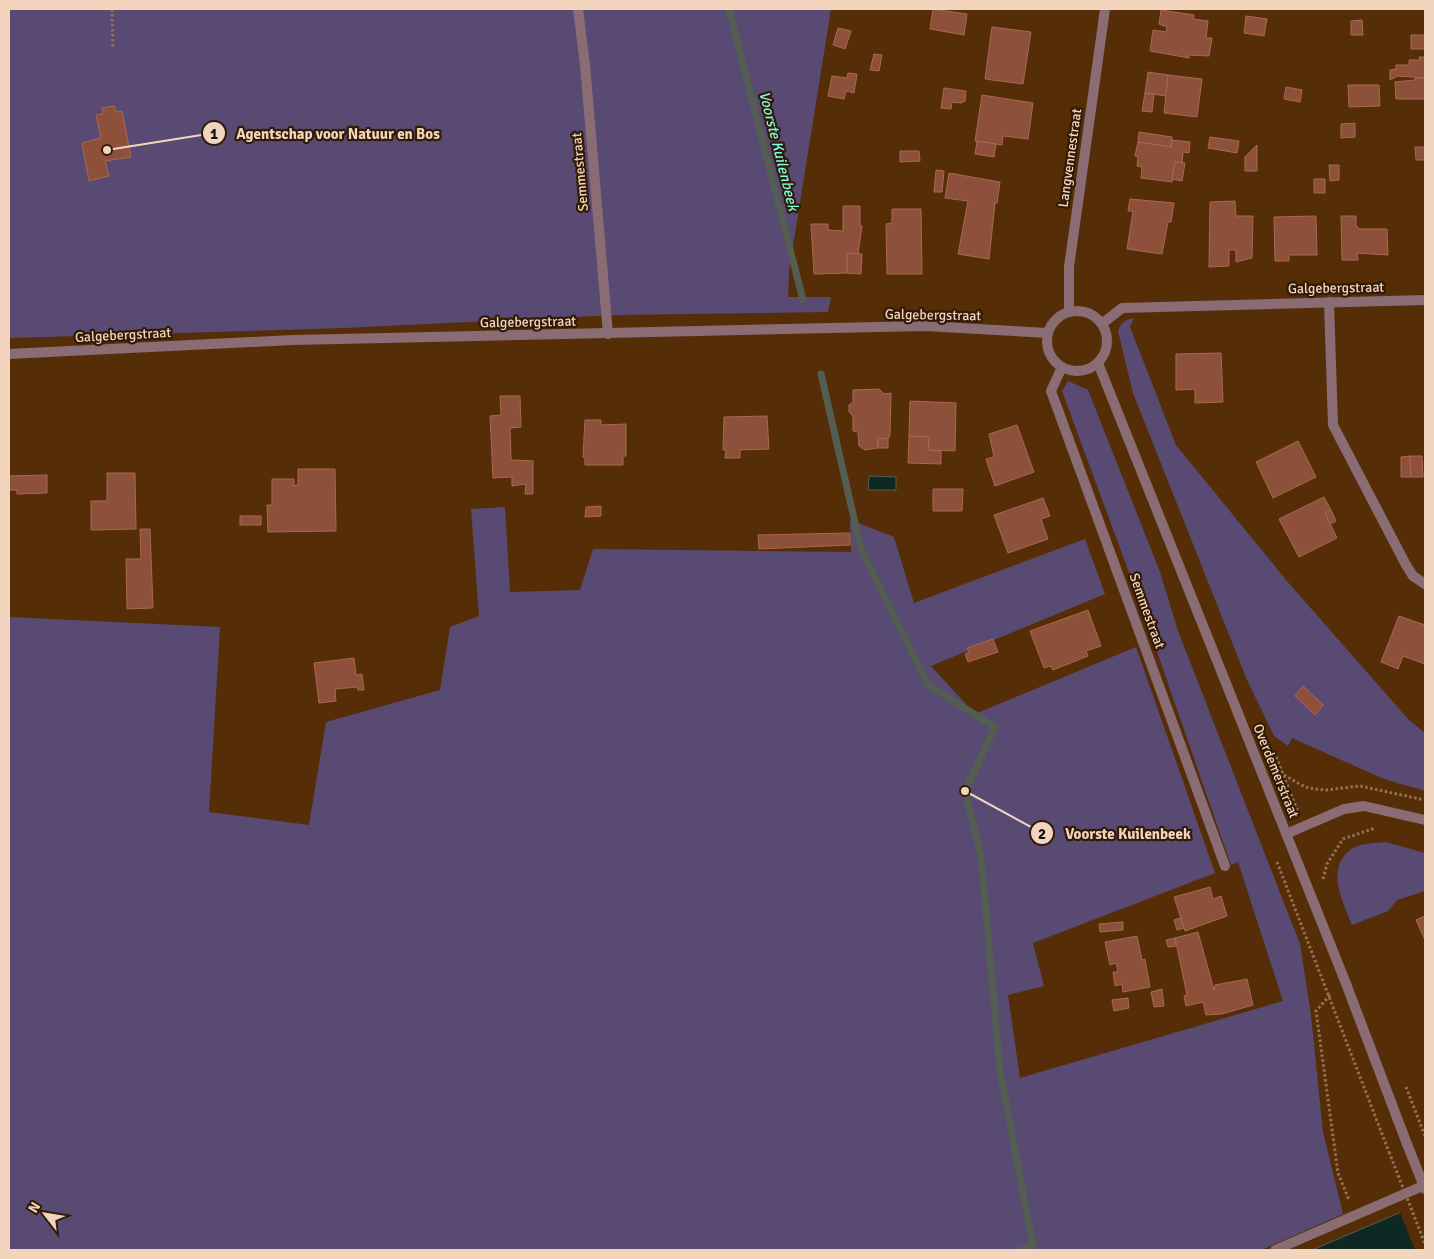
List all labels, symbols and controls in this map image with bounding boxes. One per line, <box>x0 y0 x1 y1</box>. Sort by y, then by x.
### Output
water label: Voorste Kuilenbeek <box>755 89 803 214</box>
street label: Langvennestraat <box>1055 107 1085 209</box>
callout: Agentschap voor Natuur en Bos <box>202 118 450 148</box>
text: 1 <box>210 125 218 143</box>
text: Agentschap voor Natuur en Bos <box>236 125 440 143</box>
street label: Semmestraat <box>568 132 592 212</box>
street label: Galgebergstraat <box>1288 279 1384 297</box>
street label: Galgebergstraat <box>885 306 981 324</box>
street label: Galgebergstraat <box>480 313 576 331</box>
street label: Galgebergstraat <box>74 324 172 346</box>
street label: Semmestraat <box>1125 571 1169 651</box>
street label: Overdemerstraat <box>1249 721 1303 821</box>
callout: Voorste Kuilenbeek <box>1030 818 1201 848</box>
text: 2 <box>1038 825 1046 843</box>
text: Voorste Kuilenbeek <box>1065 825 1191 843</box>
north arrow <box>20 1189 70 1239</box>
text: N <box>24 1199 44 1216</box>

